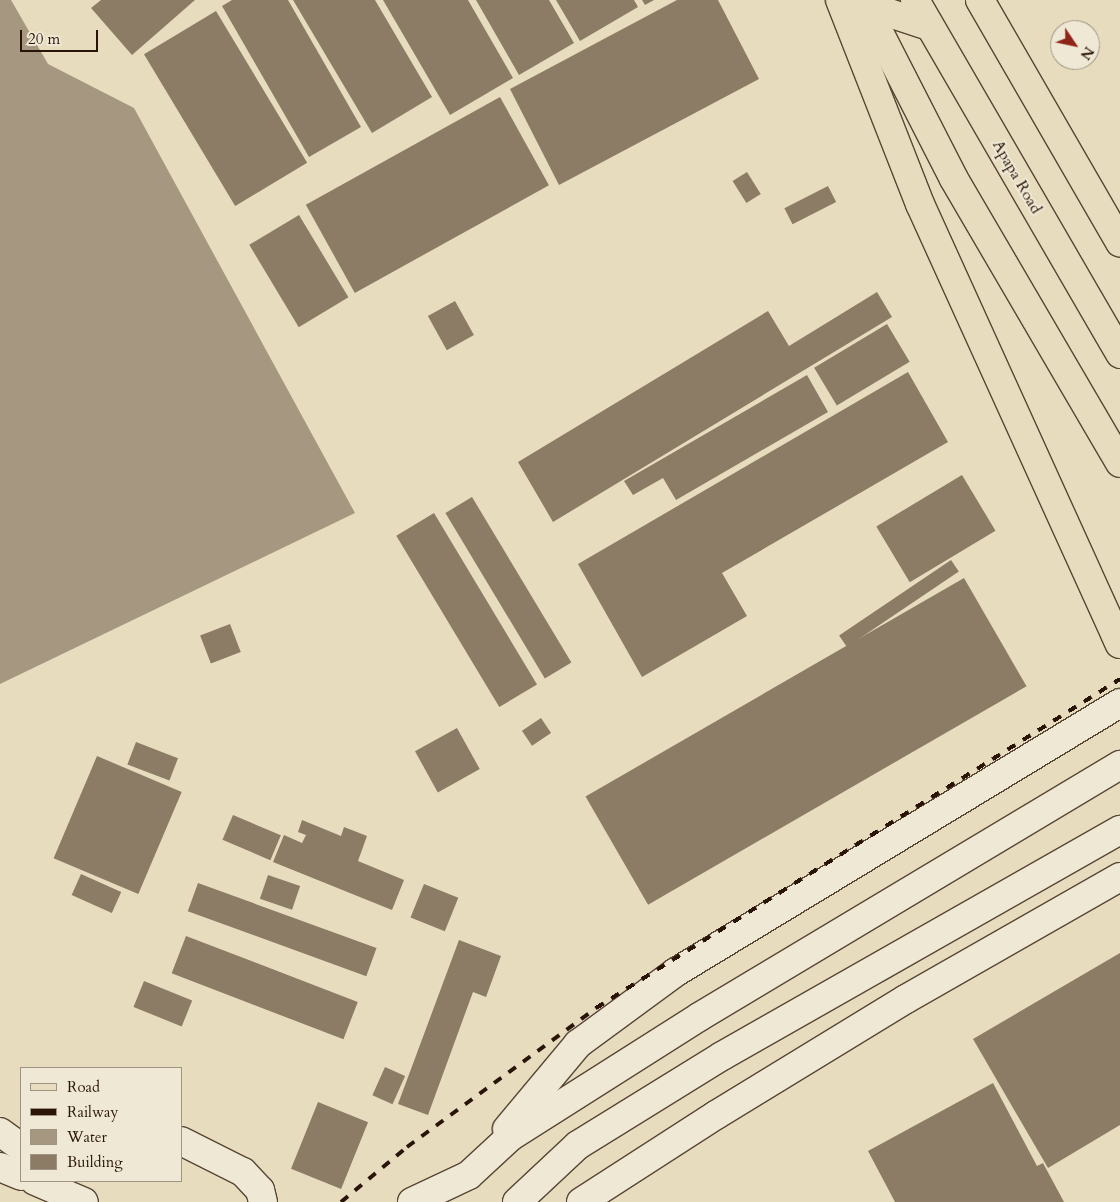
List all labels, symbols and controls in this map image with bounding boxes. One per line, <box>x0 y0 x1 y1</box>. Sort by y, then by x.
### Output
scale bar <box>22 20 100 52</box>
north arrow <box>1050 20 1100 70</box>
text: 20 m <box>28 29 60 49</box>
text: N <box>1076 43 1098 63</box>
street label: Apapa Road <box>988 137 1046 217</box>
legend <box>20 1067 182 1182</box>
text: Road <box>67 1077 100 1097</box>
text: Railway <box>67 1102 118 1122</box>
text: Water <box>67 1127 107 1147</box>
text: Building <box>67 1152 123 1172</box>

